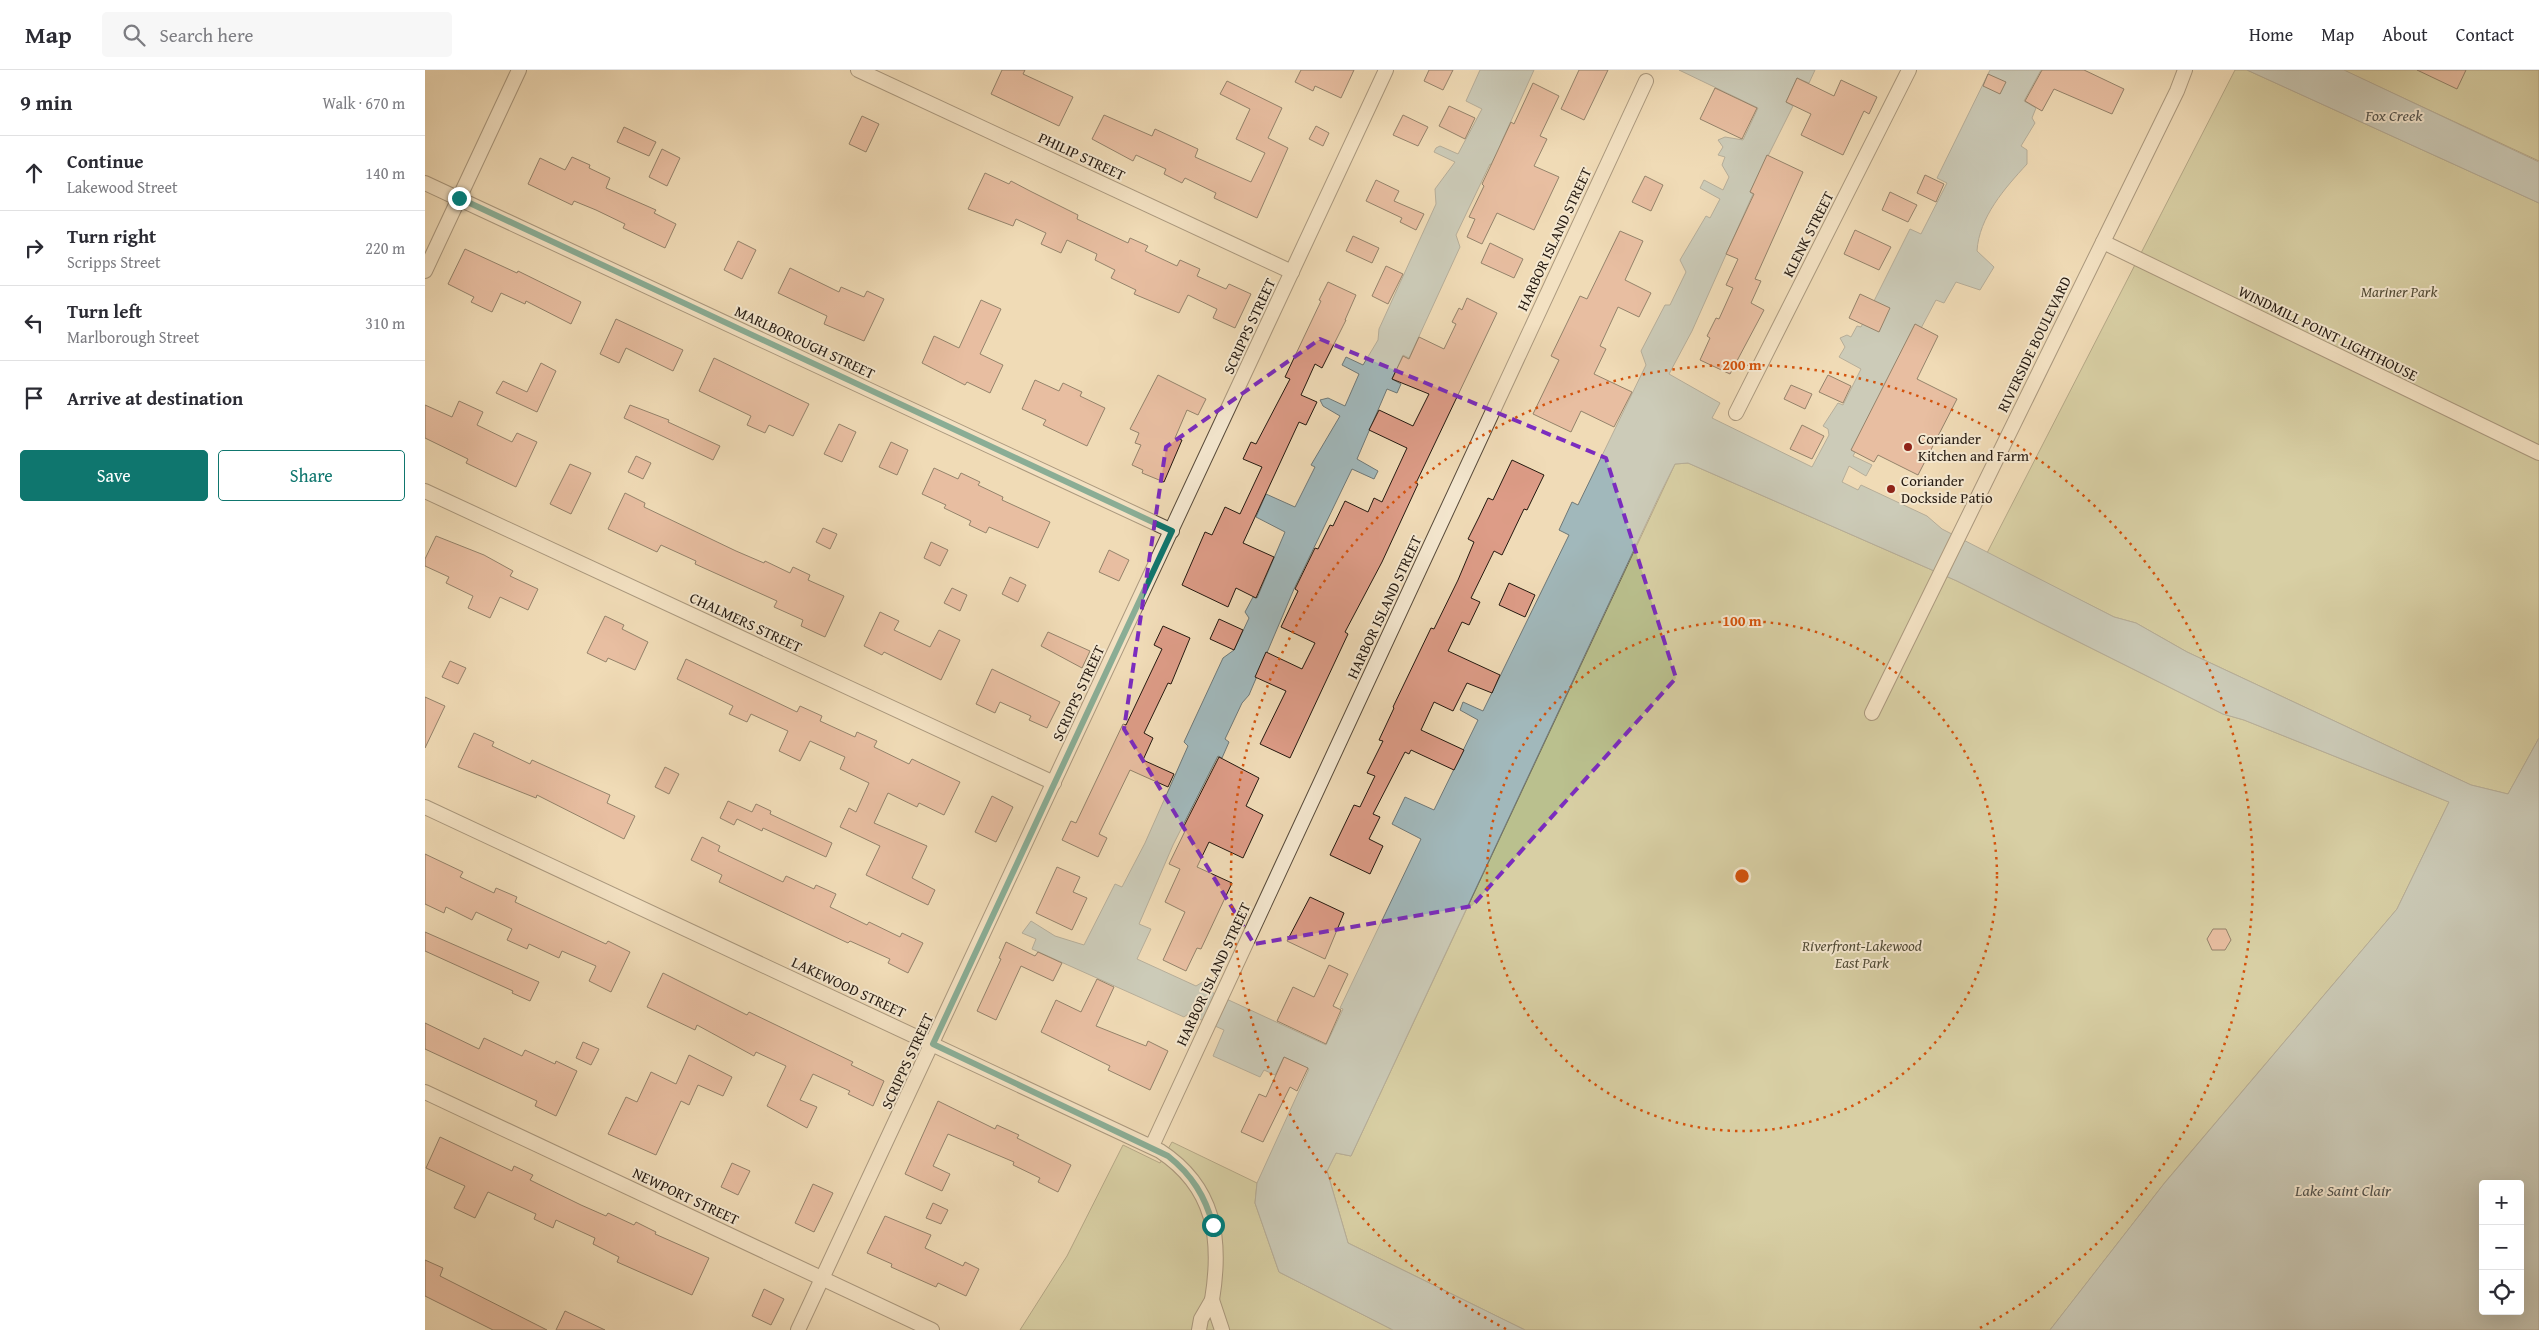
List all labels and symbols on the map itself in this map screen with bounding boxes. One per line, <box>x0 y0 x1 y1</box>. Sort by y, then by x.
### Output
water label: Fox Creek <box>2364 103 2423 127</box>
street label: PHILIP STREET <box>1035 127 1130 186</box>
street label: HARBOR ISLAND STREET <box>1512 163 1597 314</box>
route end <box>448 187 471 210</box>
street label: KLENK STREET <box>1777 187 1839 281</box>
street label: RIVERSIDE BOULEVARD <box>1992 273 2076 415</box>
street label: SCRIPPS STREET <box>1218 274 1281 377</box>
street label: WINDMILL POINT LIGHTHOUSE <box>2235 280 2422 386</box>
park label: Mariner Park <box>2361 281 2437 302</box>
street label: MARLBOROUGH STREET <box>731 300 879 384</box>
text: 200 m <box>1722 354 1762 375</box>
place label: Coriander Kitchen and Farm <box>1918 428 2030 466</box>
marker: Coriander Kitchen and Farm <box>1902 441 1914 453</box>
place label: Coriander Dockside Patio <box>1901 470 1993 508</box>
marker: Coriander Dockside Patio <box>1885 483 1897 495</box>
street label: HARBOR ISLAND STREET <box>1342 531 1427 682</box>
street label: CHALMERS STREET <box>686 587 806 657</box>
text: 100 m <box>1722 610 1762 631</box>
street label: SCRIPPS STREET <box>1047 641 1110 744</box>
centre of rings <box>1733 867 1751 885</box>
street label: HARBOR ISLAND STREET <box>1171 898 1256 1049</box>
park label: Riverfront-Lakewood East Park <box>1801 935 1922 973</box>
street label: LAKEWOOD STREET <box>788 951 910 1023</box>
street label: SCRIPPS STREET <box>876 1009 939 1112</box>
street label: NEWPORT STREET <box>629 1162 743 1230</box>
water label: Lake Saint Clair <box>2294 1178 2392 1202</box>
route start <box>1202 1214 1225 1237</box>

